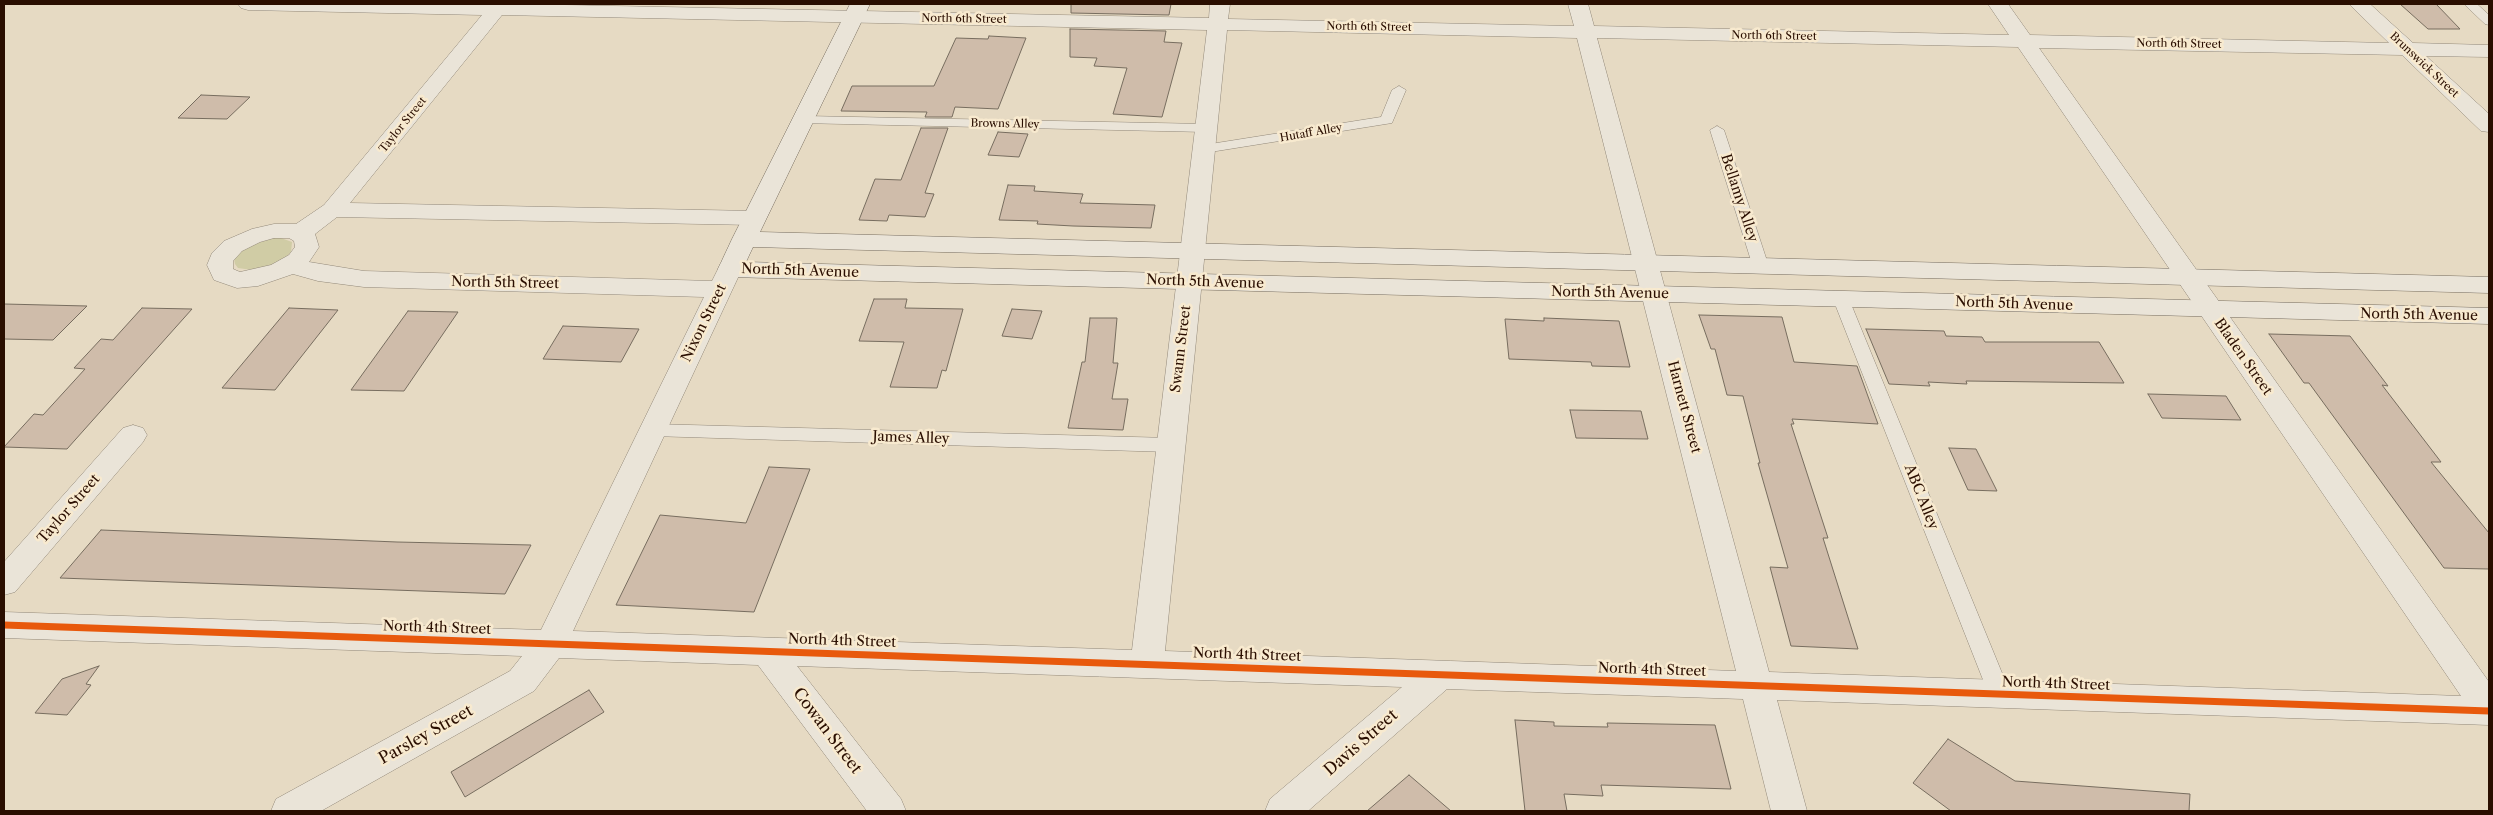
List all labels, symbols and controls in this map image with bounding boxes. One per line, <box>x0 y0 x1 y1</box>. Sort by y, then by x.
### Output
street label: North 6th Street <box>921 12 1007 26</box>
street label: North 6th Street <box>1326 20 1412 34</box>
street label: North 6th Street <box>1731 29 1817 43</box>
street label: Brunswick Street <box>2387 30 2461 100</box>
street label: North 6th Street <box>2136 37 2222 51</box>
street label: Taylor Street <box>377 95 429 155</box>
street label: Browns Alley <box>970 117 1040 131</box>
street label: Hutaff Alley <box>1279 121 1343 145</box>
street label: Bellamy Alley <box>1717 152 1761 244</box>
street label: North 5th Avenue <box>741 261 859 281</box>
street label: North 5th Avenue <box>1146 272 1264 292</box>
street label: North 5th Street <box>451 274 559 292</box>
street label: Nixon Street <box>678 281 730 365</box>
street label: North 5th Avenue <box>1551 284 1669 302</box>
street label: North 5th Avenue <box>1955 294 2073 314</box>
street label: Swann Street <box>1167 304 1195 394</box>
street label: North 5th Avenue <box>2360 306 2478 324</box>
street label: Bladen Street <box>2210 315 2276 399</box>
street label: Harnett Street <box>1664 359 1704 455</box>
street label: James Alley <box>872 428 950 448</box>
street label: ABC Alley <box>1900 462 1942 532</box>
street label: Taylor Street <box>34 471 104 547</box>
street label: North 4th Street <box>383 618 491 638</box>
street label: North 4th Street <box>788 631 896 651</box>
street label: North 4th Street <box>1193 645 1301 665</box>
street label: North 4th Street <box>1598 660 1706 680</box>
street label: North 4th Street <box>2002 674 2110 694</box>
street label: Cowan Street <box>788 684 866 778</box>
street label: Parsley Street <box>376 701 476 769</box>
street label: Davis Street <box>1320 706 1402 780</box>

